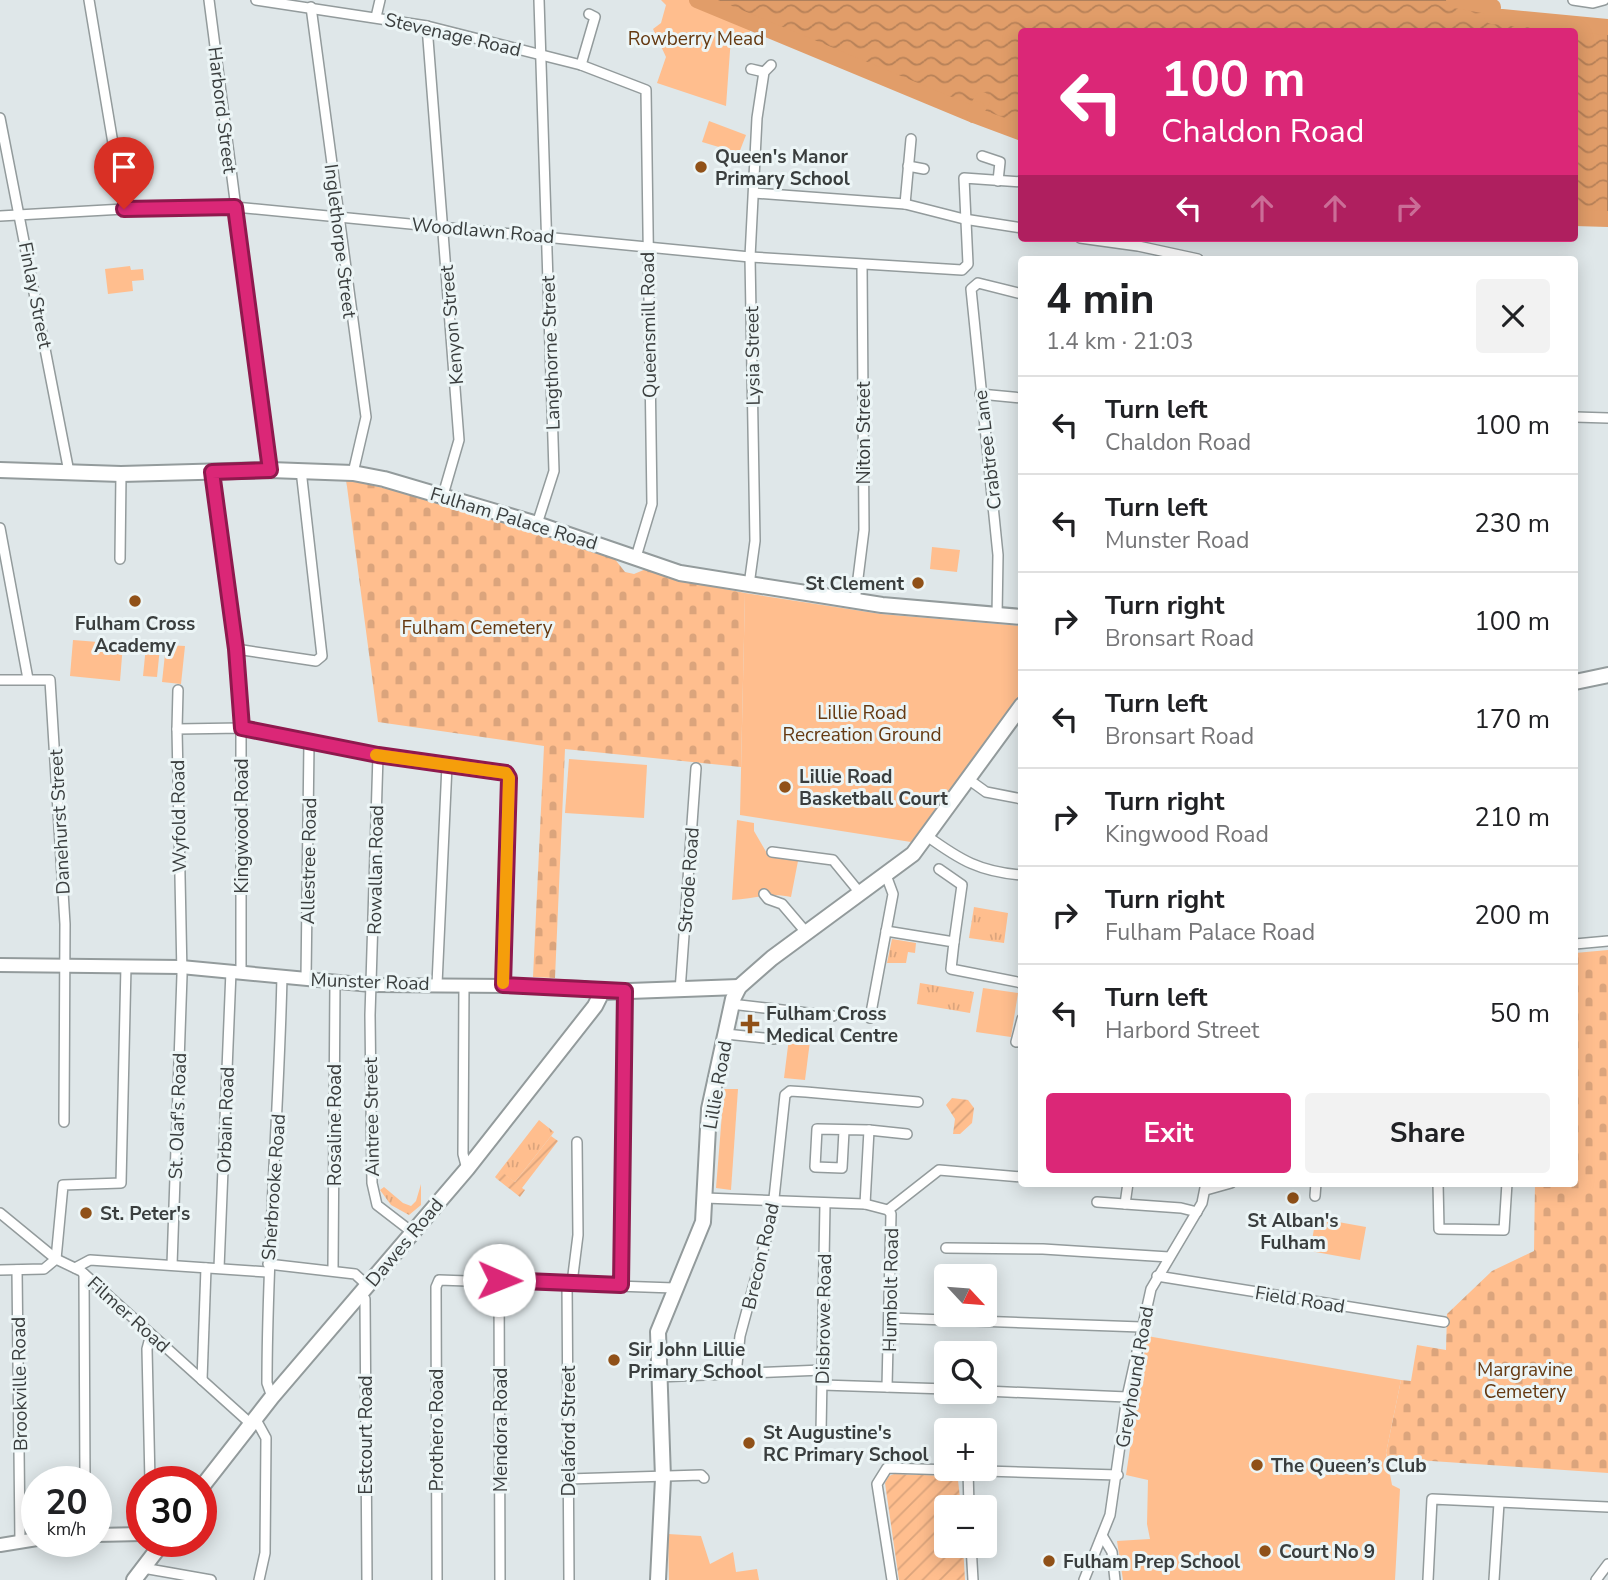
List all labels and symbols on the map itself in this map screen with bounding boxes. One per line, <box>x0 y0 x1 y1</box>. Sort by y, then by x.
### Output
street label: Stevenage Road <box>382 7 523 63</box>
park label: Rowberry Mead <box>628 26 764 52</box>
street label: Harbord Street <box>201 45 243 175</box>
pin <box>94 137 154 209</box>
place label: Queen's Manor Primary School <box>715 144 850 192</box>
marker: Queen's Manor Primary School <box>693 159 709 175</box>
street label: Inglethorpe Street <box>318 163 362 320</box>
street label: Woodlawn Road <box>410 212 556 250</box>
street label: Finlay Street <box>12 240 58 351</box>
street label: Queensmill Road <box>635 252 663 398</box>
street label: Kenyon Street <box>434 264 470 386</box>
street label: Langthorne Street <box>535 275 567 431</box>
street label: Lysia Street <box>739 306 767 406</box>
street label: Niton Street <box>851 381 877 485</box>
street label: Crabtree Lane <box>968 389 1008 511</box>
street label: Fulham Palace Road <box>427 481 601 557</box>
place label: St Clement <box>805 571 905 597</box>
marker: St Clement <box>910 575 926 591</box>
marker: Fulham Cross Academy <box>127 593 143 609</box>
place label: Fulham Cross Academy <box>75 611 195 659</box>
park label: Fulham Cemetery <box>402 615 553 641</box>
park label: Lillie Road Recreation Ground <box>782 700 942 748</box>
street label: Danehurst Street <box>43 748 77 895</box>
street label: Kingwood Road <box>229 758 255 894</box>
street label: Wyfold Road <box>165 759 193 873</box>
place label: Lillie Road Basketball Court <box>799 764 948 812</box>
marker: Lillie Road Basketball Court <box>777 779 793 795</box>
street label: Allestree Road <box>295 797 323 925</box>
street label: Rowallan Road <box>362 805 390 935</box>
street label: Strode Road <box>672 826 706 934</box>
street label: Munster Road <box>310 967 430 997</box>
place label: Fulham Cross Medical Centre <box>766 1001 898 1049</box>
marker: Fulham Cross Medical Centre <box>740 1014 760 1034</box>
street label: Lillie Road <box>697 1039 739 1132</box>
street label: St. Olaf's Road <box>163 1052 193 1180</box>
street label: Aintree Street <box>358 1057 386 1177</box>
street label: Rosaline Road <box>322 1064 348 1186</box>
street label: Orbain Road <box>211 1066 241 1174</box>
street label: Sherbrooke Road <box>256 1113 292 1261</box>
marker: St Alban's Fulham <box>1285 1190 1301 1206</box>
street label: Dawes Road <box>360 1193 450 1292</box>
street label: Brecon Road <box>736 1200 786 1312</box>
place label: St. Peter's <box>100 1201 190 1227</box>
marker: St. Peter's <box>78 1205 94 1221</box>
place label: St Alban's Fulham <box>1247 1208 1339 1256</box>
street label: Humbolt Road <box>877 1228 905 1352</box>
position arrow <box>462 1243 536 1317</box>
street label: Disbrowe Road <box>810 1253 838 1385</box>
north arrow <box>934 1264 998 1326</box>
street label: Filmer Road <box>81 1271 175 1359</box>
street label: Field Road <box>1253 1280 1347 1320</box>
street label: Greyhound Road <box>1110 1304 1160 1450</box>
street label: Brookville Road <box>6 1317 34 1451</box>
place label: Sir John Lillie Primary School <box>628 1337 763 1385</box>
marker: Sir John Lillie Primary School <box>606 1352 622 1368</box>
park label: Margravine Cemetery <box>1477 1357 1573 1405</box>
street label: Delaford Street <box>556 1365 582 1497</box>
street label: Mendora Road <box>488 1368 514 1492</box>
street label: Prothero Road <box>424 1369 450 1491</box>
street label: Estcourt Road <box>353 1375 379 1495</box>
place label: St Augustine's RC Primary School <box>763 1420 929 1468</box>
marker: St Augustine's RC Primary School <box>741 1435 757 1451</box>
place label: The Queen’s Club <box>1271 1453 1427 1479</box>
marker: The Queen’s Club <box>1249 1457 1265 1473</box>
speed limit sign: 30 <box>126 1466 217 1557</box>
place label: Court No 9 <box>1279 1539 1375 1565</box>
marker: Court No 9 <box>1257 1543 1273 1559</box>
place label: Fulham Prep School <box>1063 1549 1240 1575</box>
marker: Fulham Prep School <box>1041 1553 1057 1569</box>

